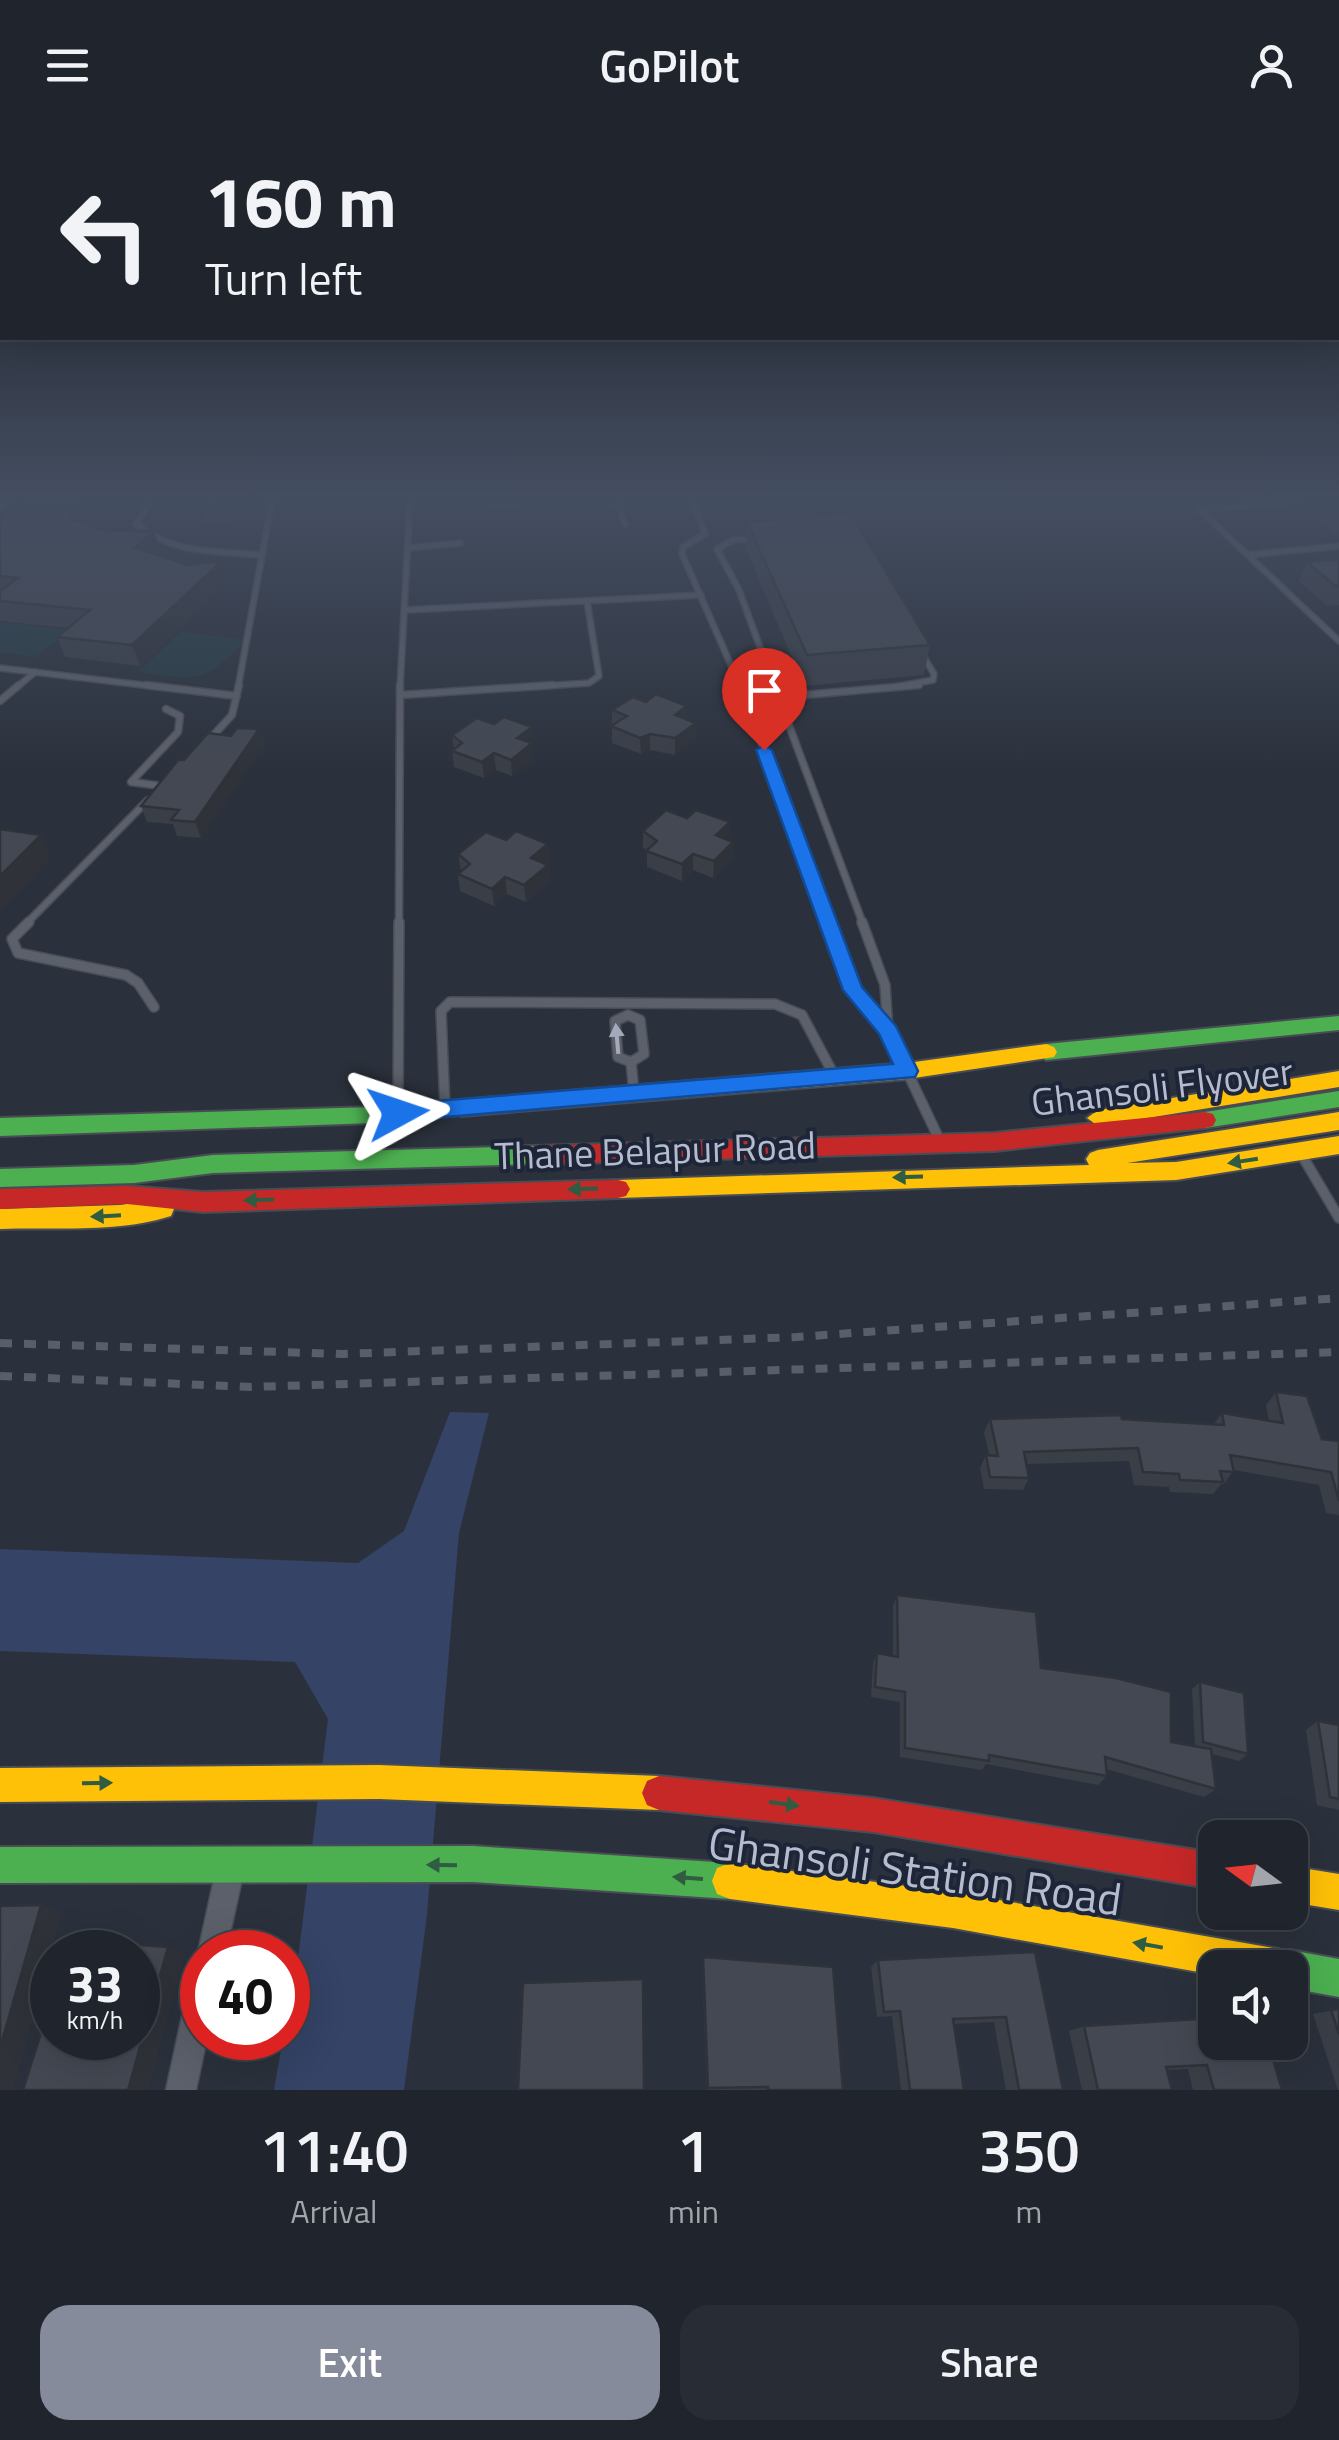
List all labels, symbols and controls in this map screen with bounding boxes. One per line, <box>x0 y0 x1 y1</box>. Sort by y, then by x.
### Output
text: GoPilot <box>600 31 739 99</box>
icon: menu <box>40 38 95 93</box>
icon: person <box>1244 38 1299 93</box>
text: 160 m <box>205 148 397 254</box>
icon: left <box>40 170 170 300</box>
text: Turn left <box>205 244 362 312</box>
pin <box>722 648 807 751</box>
icon: arrive <box>737 663 792 718</box>
one-way arrow <box>608 1022 624 1054</box>
street label: Ghansoli Flyover <box>1028 1041 1296 1131</box>
position arrow <box>346 1061 450 1165</box>
street label: Thane Belapur Road <box>493 1115 817 1185</box>
one-way arrow <box>1226 1153 1258 1169</box>
one-way arrow <box>892 1170 924 1186</box>
one-way arrow <box>567 1181 599 1197</box>
one-way arrow <box>242 1192 274 1208</box>
one-way arrow <box>90 1208 122 1224</box>
one-way arrow <box>82 1775 114 1791</box>
one-way arrow <box>768 1796 800 1812</box>
street label: Ghansoli Station Road <box>704 1807 1126 1933</box>
north arrow <box>1198 1820 1308 1930</box>
map controls <box>1198 1820 1308 2060</box>
one-way arrow <box>425 1856 457 1872</box>
one-way arrow <box>672 1870 704 1886</box>
speed limit sign: 40 <box>180 1930 310 2060</box>
one-way arrow <box>1132 1937 1163 1952</box>
text: 33 <box>67 1945 123 2021</box>
button: sound <box>1198 1950 1308 2060</box>
text: km/h <box>67 2001 123 2039</box>
text: 11:40 <box>260 2104 408 2195</box>
text: 1 <box>677 2104 710 2195</box>
text: 350 <box>979 2104 1079 2195</box>
text: Arrival <box>291 2187 377 2235</box>
text: min <box>668 2187 719 2235</box>
text: m <box>1016 2187 1042 2235</box>
button: Exit <box>40 2305 660 2420</box>
button: Share <box>680 2305 1299 2420</box>

